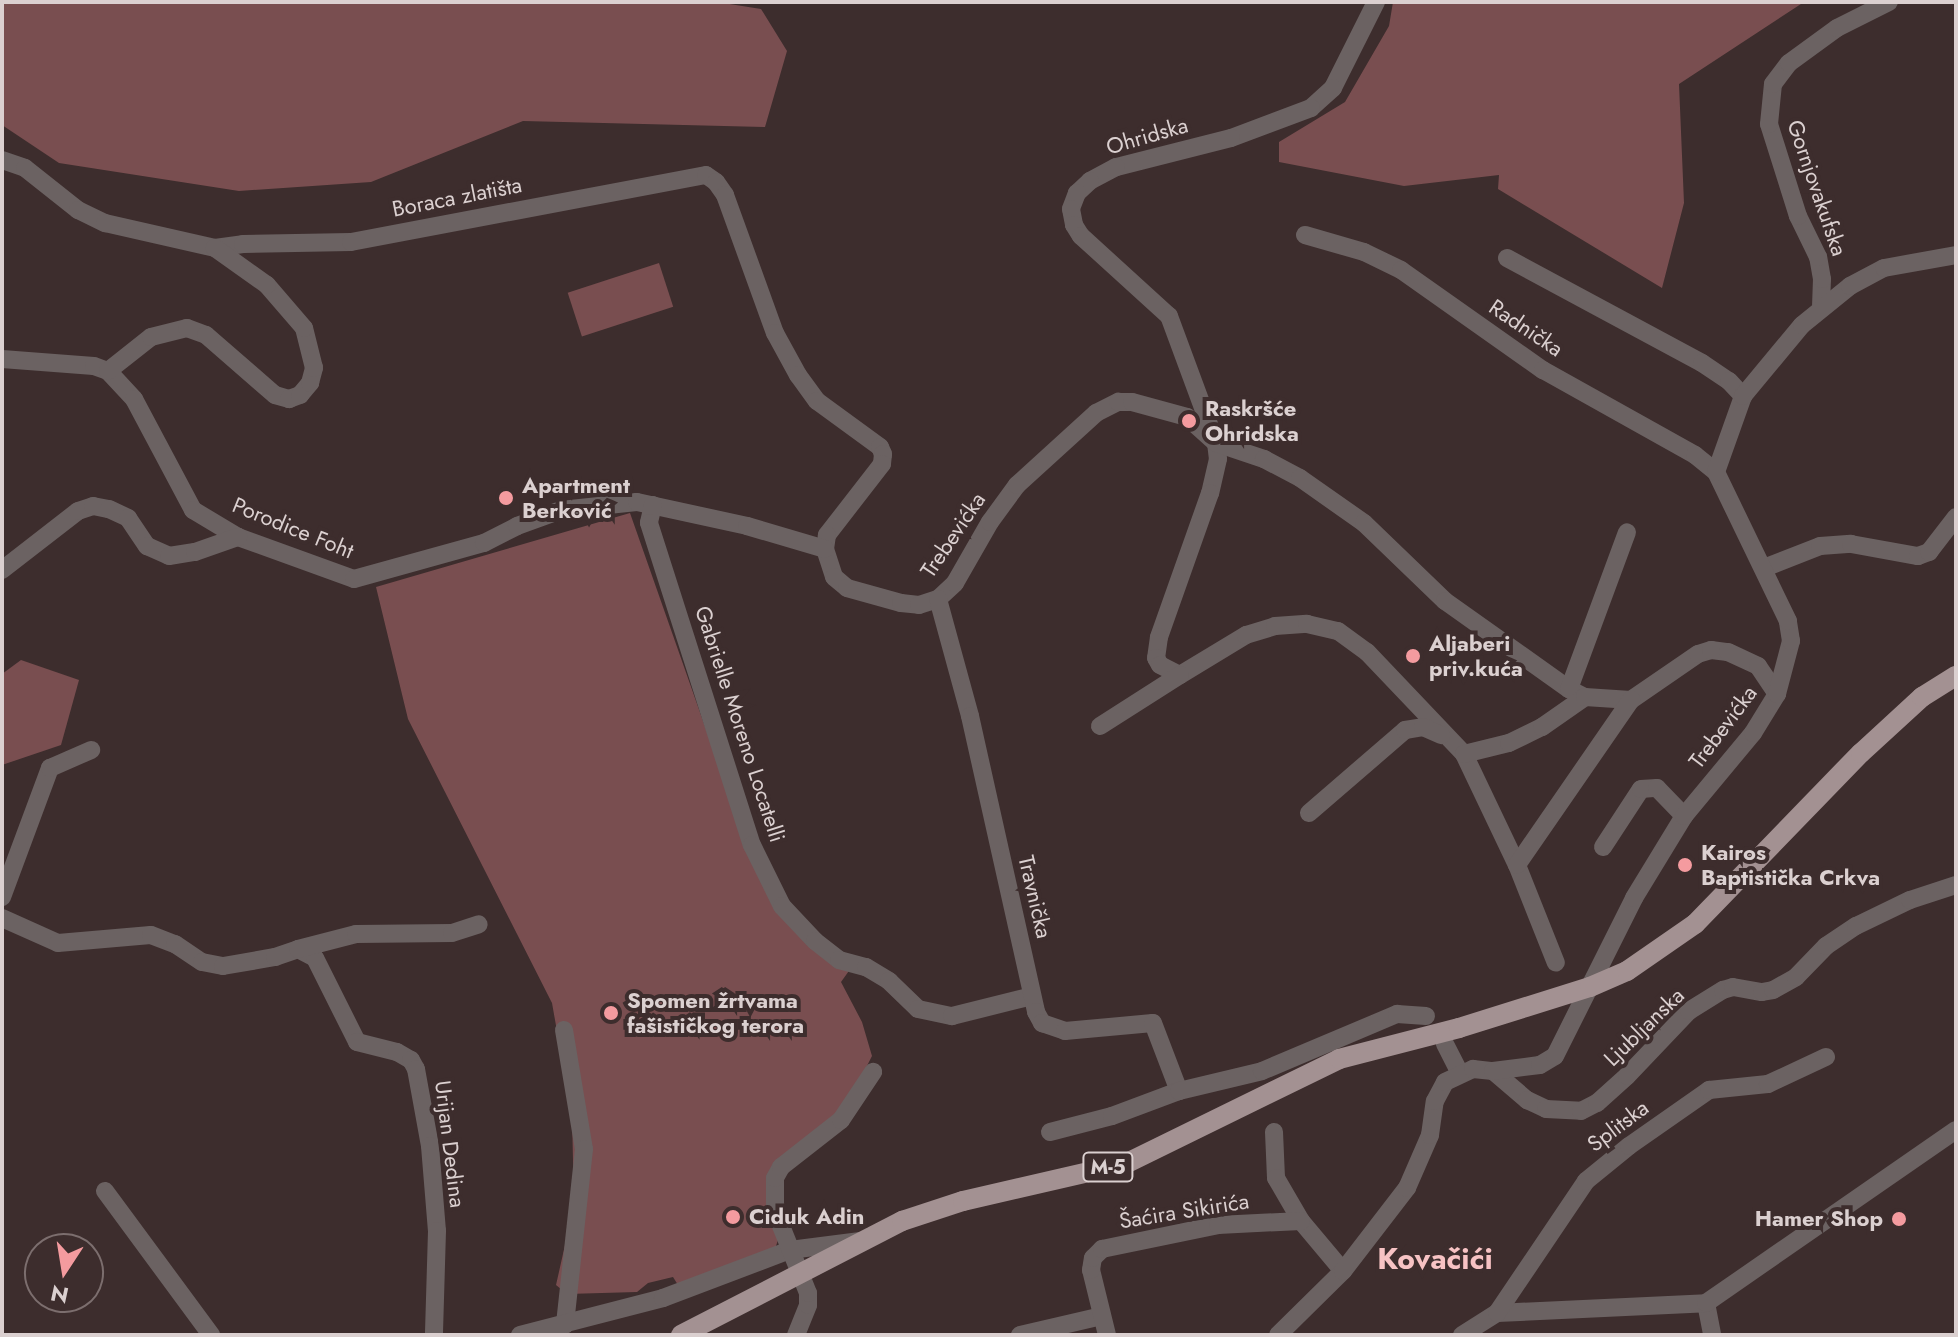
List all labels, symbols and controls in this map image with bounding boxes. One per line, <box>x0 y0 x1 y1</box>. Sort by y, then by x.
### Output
street label: Ohridska <box>1103 112 1191 160</box>
street label: Gornjovakufska <box>1781 117 1853 259</box>
street label: Boraca zlatišta <box>390 171 524 223</box>
street label: Radnička <box>1484 294 1568 362</box>
place label: Raskršće Ohridska <box>1205 395 1299 446</box>
marker: Raskršće Ohridska <box>1180 412 1198 430</box>
place label: Apartment Berković <box>522 472 630 524</box>
street label: Trebevićka <box>915 488 991 582</box>
marker: Apartment Berković <box>497 489 515 507</box>
street label: Porodice Foht <box>228 492 358 564</box>
street label: Gabrielle Moreno Locatelli <box>689 603 791 845</box>
place label: Aljaberi priv.kuća <box>1429 630 1523 682</box>
marker: Aljaberi priv.kuća <box>1404 647 1422 665</box>
street label: Trebevićka <box>1683 680 1763 774</box>
place label: Kairos Baptistička Crkva <box>1701 839 1880 890</box>
street label: Travnička <box>1013 853 1057 941</box>
marker: Kairos Baptistička Crkva <box>1676 856 1694 874</box>
street label: Ljubljanska <box>1598 982 1690 1072</box>
place label: Spomen žrtvama fašističkog terora <box>627 987 804 1038</box>
marker: Spomen žrtvama fašističkog terora <box>602 1004 620 1022</box>
street label: Urijan Dedina <box>429 1079 471 1209</box>
street label: Splitska <box>1582 1094 1654 1158</box>
road number: M-5 <box>1082 1151 1134 1183</box>
street label: Šaćira Sikirića <box>1117 1188 1251 1234</box>
place label: Ciduk Adin <box>749 1204 864 1230</box>
place label: Hamer Shop <box>1755 1206 1883 1232</box>
marker: Ciduk Adin <box>724 1208 742 1226</box>
marker: Hamer Shop <box>1890 1210 1908 1228</box>
north arrow <box>24 1233 104 1313</box>
district label: Kovačići <box>1377 1241 1493 1277</box>
text: N <box>48 1277 71 1312</box>

